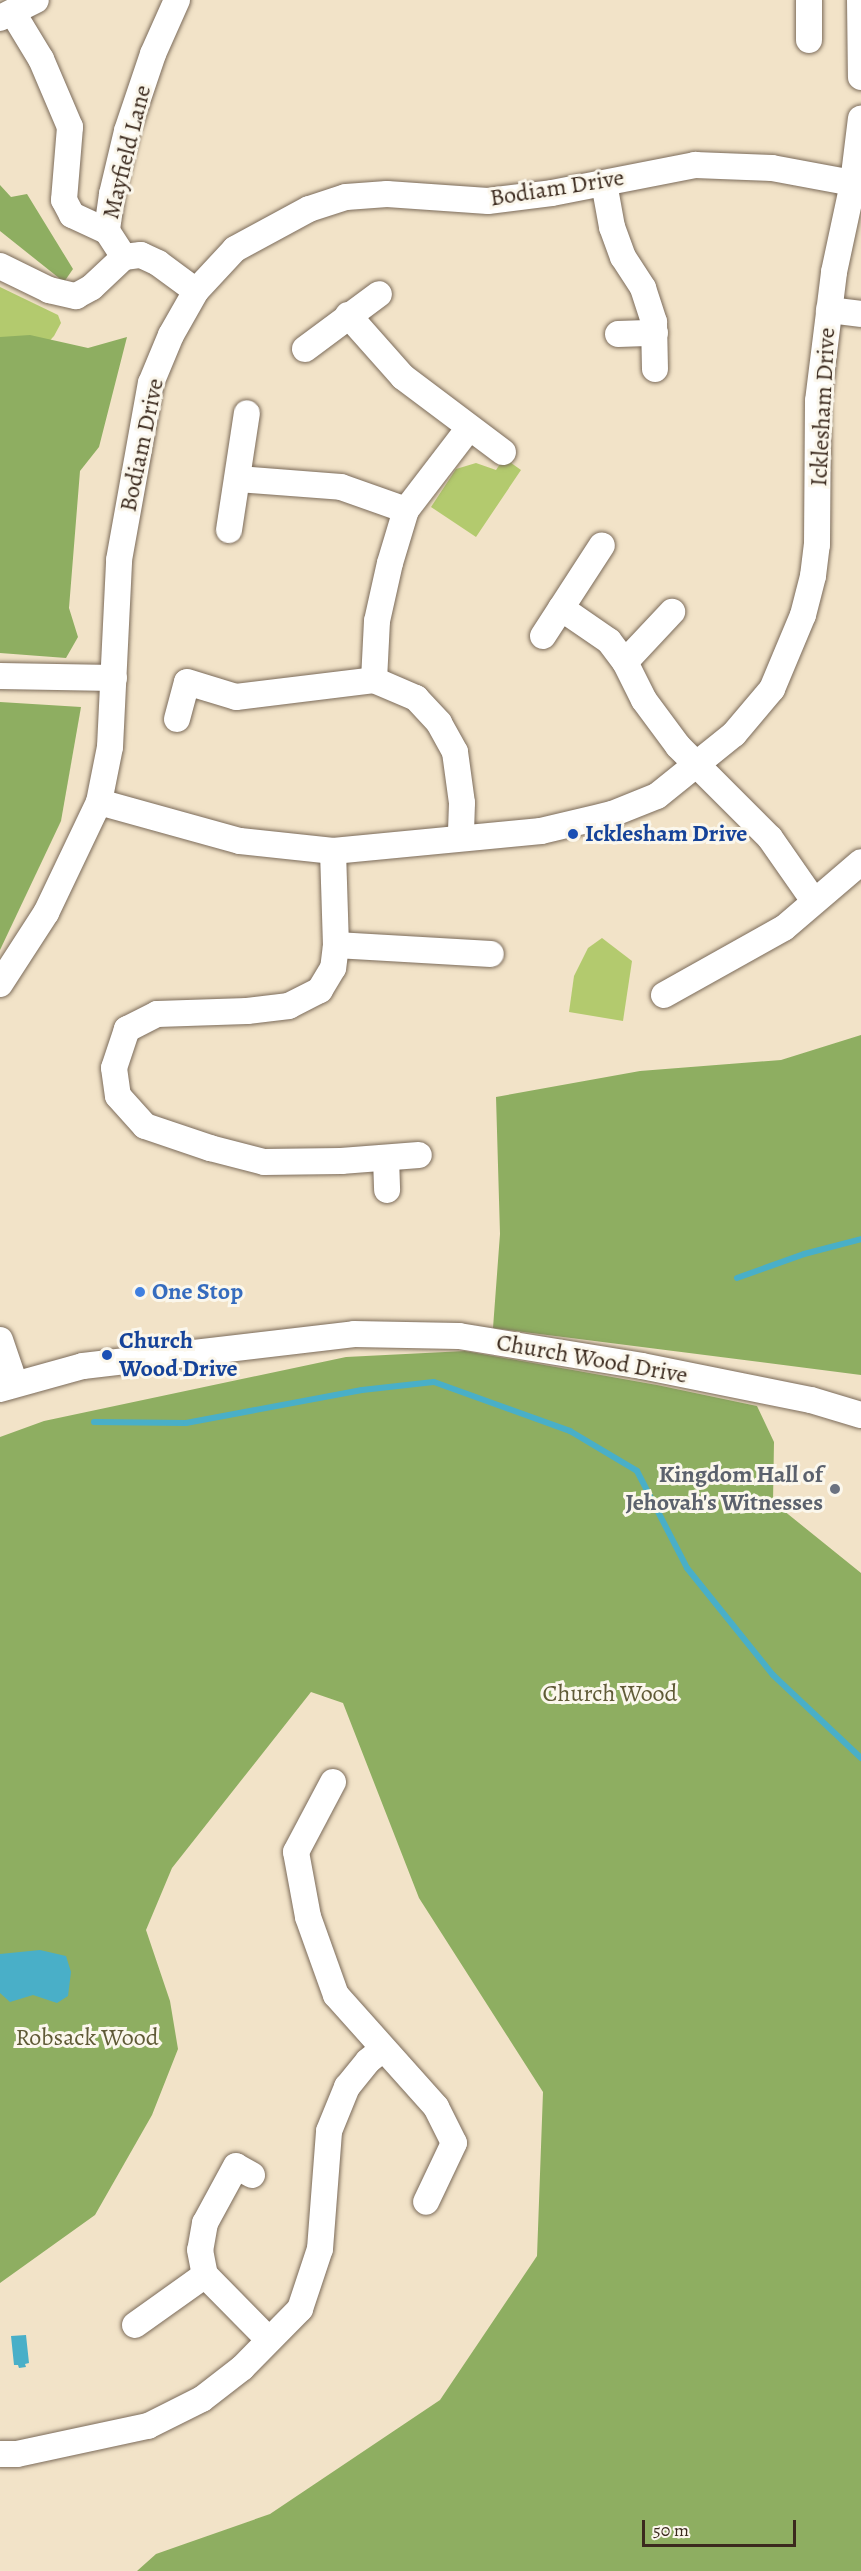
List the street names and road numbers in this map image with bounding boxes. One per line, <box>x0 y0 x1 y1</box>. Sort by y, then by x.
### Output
street label: Mayfield Lane <box>96 82 158 222</box>
street label: Bodiam Drive <box>488 163 626 213</box>
street label: Icklesham Drive <box>804 327 842 487</box>
street label: Bodiam Drive <box>114 376 170 514</box>
street label: Church Wood Drive <box>494 1328 690 1390</box>

